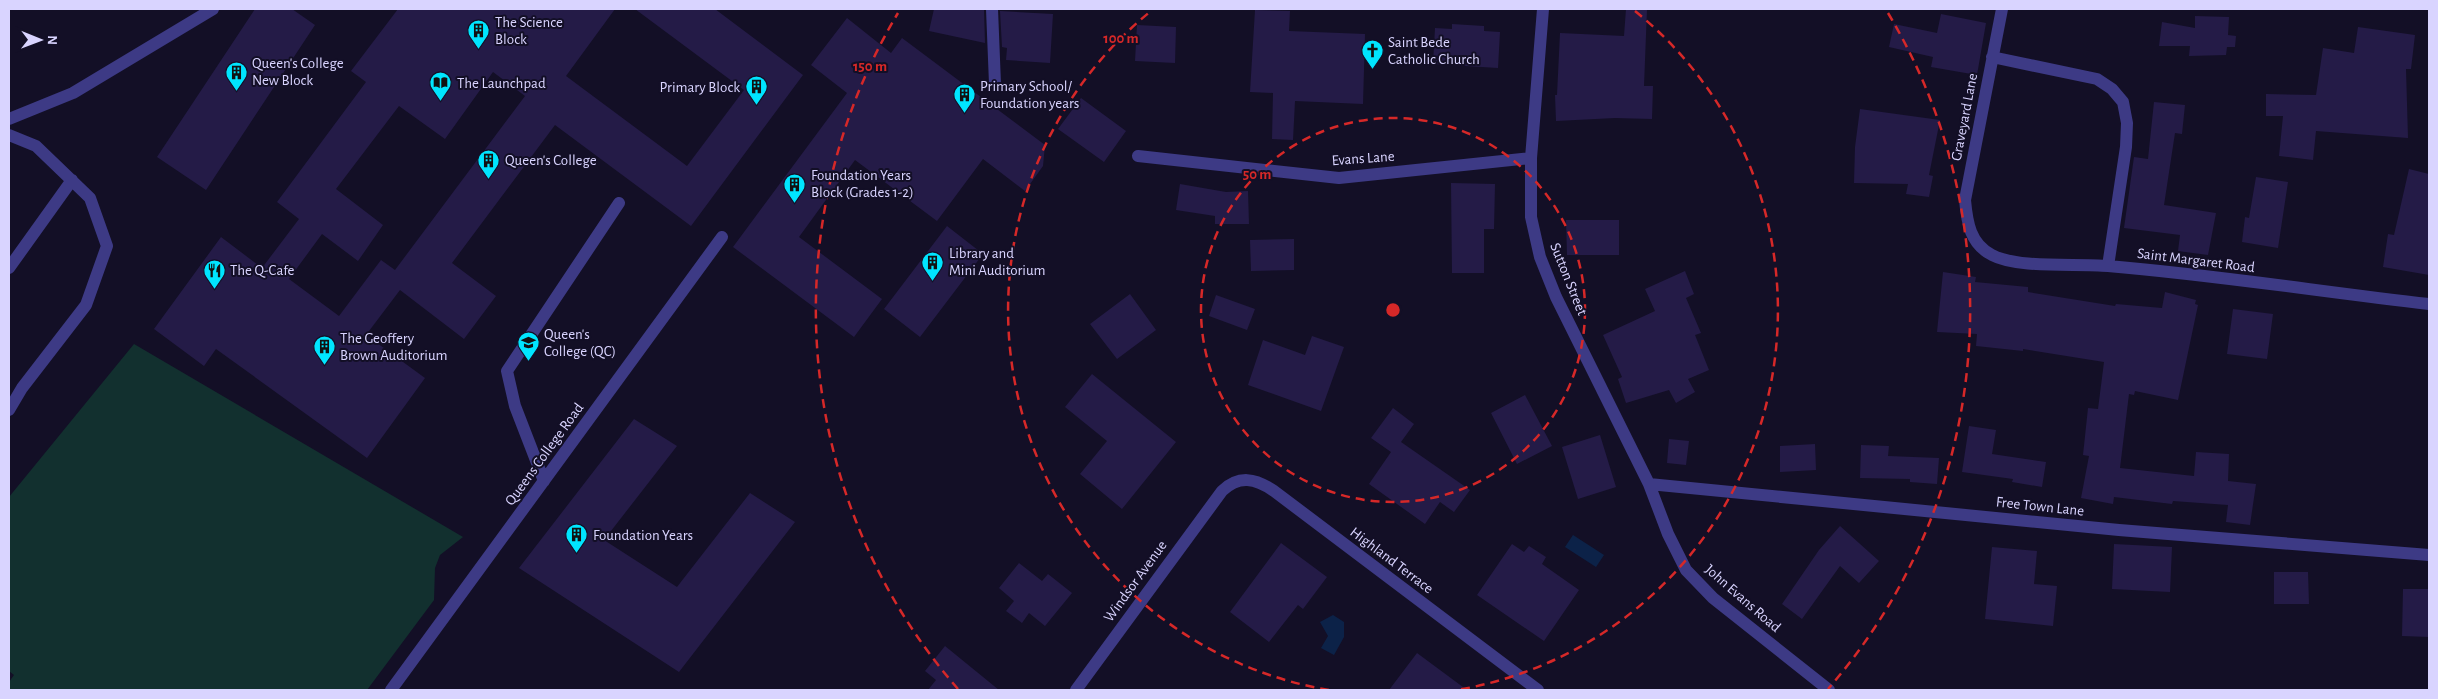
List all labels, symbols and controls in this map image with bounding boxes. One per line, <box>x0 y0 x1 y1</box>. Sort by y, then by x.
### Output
north arrow <box>15 15 65 65</box>
place label: The Science Block <box>495 15 563 47</box>
building icon: The Science Block <box>467 19 491 50</box>
text: 100 m <box>1103 31 1139 46</box>
text: N <box>45 35 59 45</box>
place label: Saint Bede Catholic Church <box>1388 35 1480 67</box>
church icon: Saint Bede Catholic Church <box>1360 39 1384 70</box>
place label: Queen's College New Block <box>252 56 344 88</box>
text: 150 m <box>853 59 887 74</box>
building icon: Queen's College New Block <box>224 60 248 91</box>
library icon: The Launchpad <box>429 71 453 102</box>
street label: Graveyard Lane <box>1949 72 1980 162</box>
building icon: Primary Block <box>744 75 768 106</box>
place label: The Launchpad <box>457 76 546 91</box>
place label: Primary School/ Foundation years <box>980 79 1079 111</box>
place label: Primary Block <box>660 80 740 95</box>
building icon: Primary School/ Foundation years <box>952 83 976 114</box>
building icon: Queen's College <box>477 148 501 179</box>
street label: Evans Lane <box>1331 149 1395 168</box>
place label: Queen's College <box>505 153 597 168</box>
text: 50 m <box>1243 167 1271 182</box>
place label: Foundation Years Block (Grades 1-2) <box>811 168 914 200</box>
building icon: Foundation Years Block (Grades 1-2) <box>783 172 807 203</box>
street label: Sutton Street <box>1547 241 1590 318</box>
place label: Library and Mini Auditorium <box>949 246 1045 278</box>
street label: Saint Margaret Road <box>2136 246 2256 275</box>
building icon: Library and Mini Auditorium <box>921 250 945 281</box>
restaurant icon: The Q-Cafe <box>202 258 226 289</box>
place label: The Q-Cafe <box>230 263 294 278</box>
centre of rings <box>1384 301 1402 319</box>
place label: Queen's College (QC) <box>544 327 616 359</box>
place label: The Geoffery Brown Auditorium <box>340 331 447 363</box>
school or university icon: Queen's College (QC) <box>516 331 540 362</box>
building icon: The Geoffery Brown Auditorium <box>312 335 336 366</box>
street label: Queens College Road <box>502 400 587 508</box>
street label: Free Town Lane <box>1995 494 2085 519</box>
building icon: Foundation Years <box>565 523 589 554</box>
street label: Highland Terrace <box>1347 524 1436 596</box>
place label: Foundation Years <box>593 528 693 543</box>
street label: Windsor Avenue <box>1101 538 1170 625</box>
street label: John Evans Road <box>1702 562 1784 635</box>

